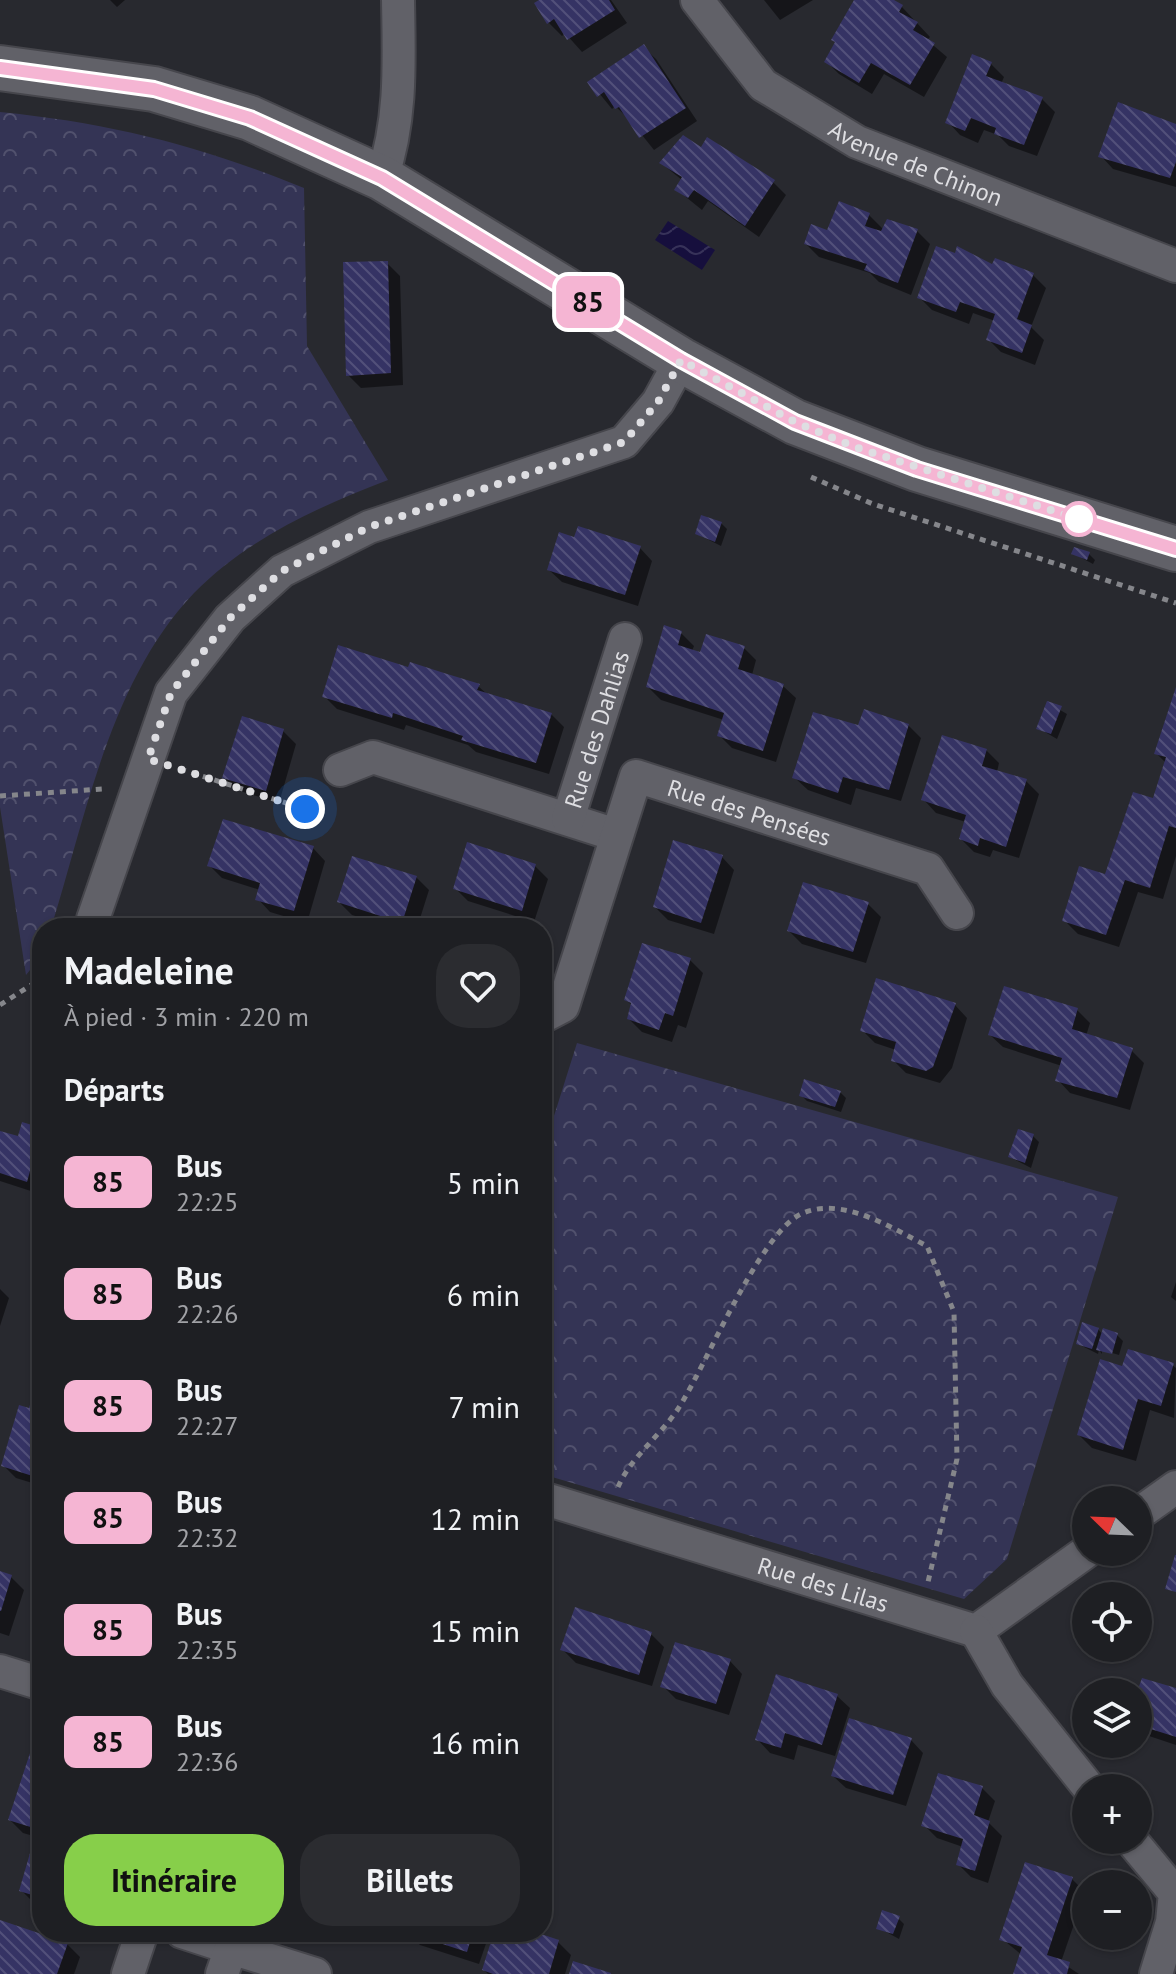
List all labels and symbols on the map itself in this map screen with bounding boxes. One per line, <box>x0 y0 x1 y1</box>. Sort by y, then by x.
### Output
street label: Avenue de Chinon <box>823 113 1007 213</box>
line badge: 85 <box>552 276 624 328</box>
unlabelled marker <box>1062 502 1096 536</box>
street label: Rue des Dahlias <box>557 647 636 812</box>
street label: Rue des Pensées <box>664 772 835 853</box>
your location <box>285 789 325 829</box>
north arrow <box>1072 1486 1152 1566</box>
street label: Rue des Lilas <box>754 1550 892 1619</box>

